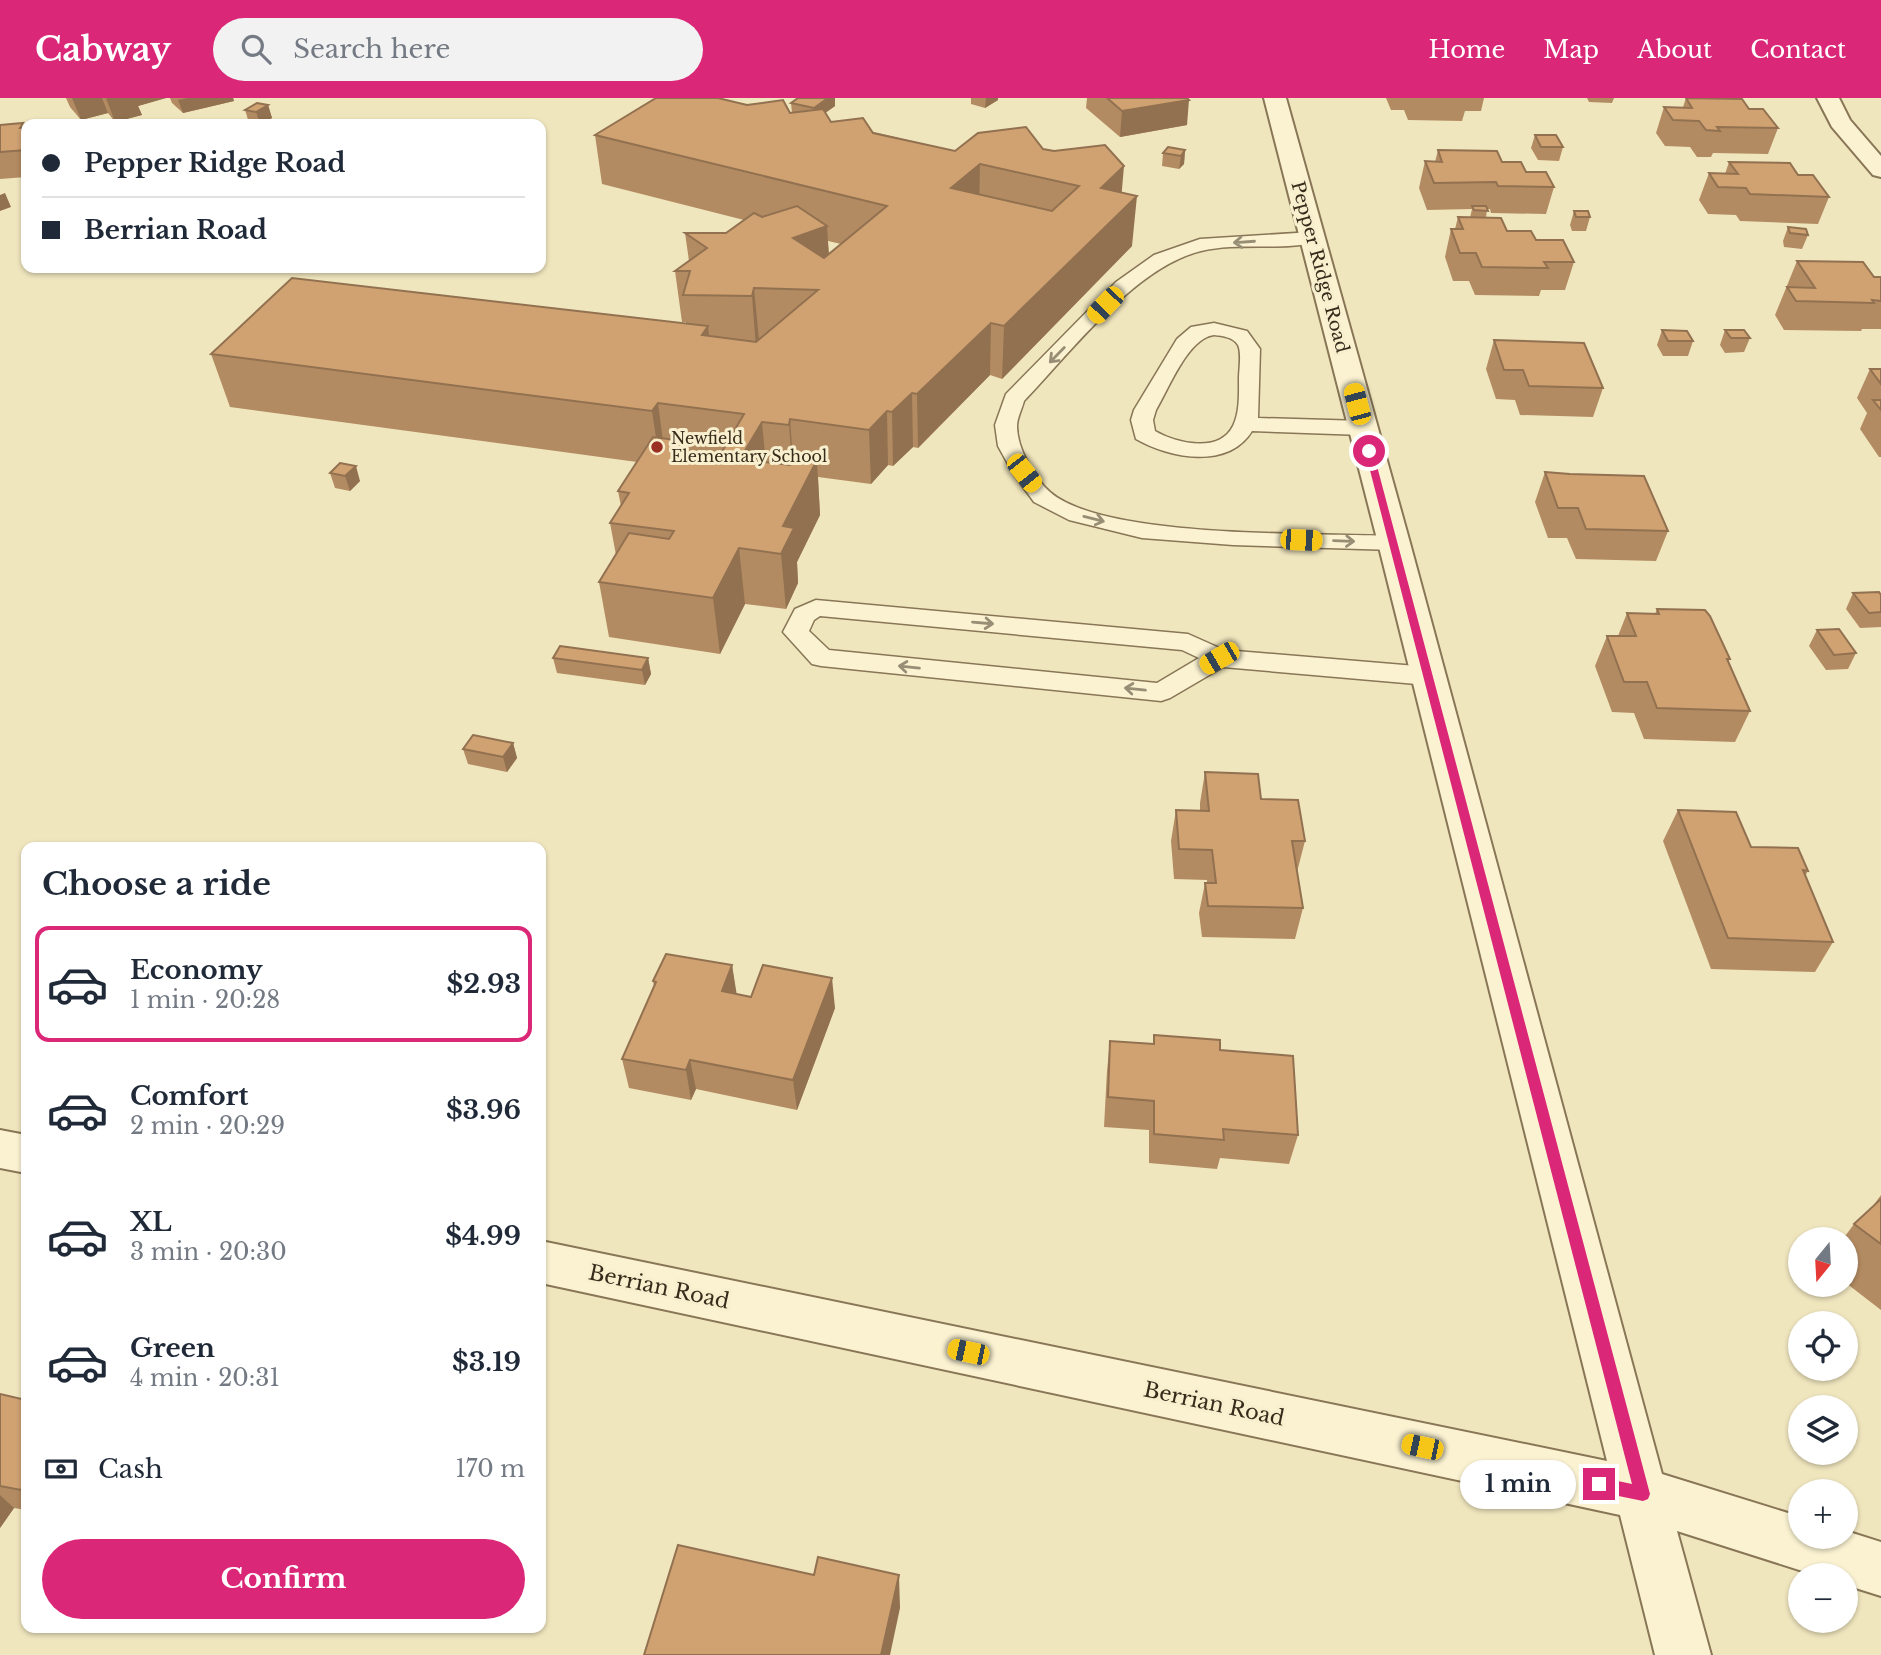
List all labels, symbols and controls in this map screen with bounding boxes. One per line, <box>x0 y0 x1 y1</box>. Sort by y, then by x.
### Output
search box <box>213 18 703 81</box>
text: Cabway <box>35 29 171 70</box>
icon: search <box>237 30 275 68</box>
text: Search here <box>293 33 450 65</box>
text: Home <box>1429 35 1505 64</box>
text: Map <box>1543 35 1599 64</box>
text: About <box>1637 35 1712 64</box>
text: Contact <box>1750 35 1846 64</box>
text: Pepper Ridge Road <box>84 147 346 179</box>
street label: Pepper Ridge Road <box>1287 179 1353 355</box>
text: Berrian Road <box>84 214 267 246</box>
one-way arrow <box>1233 235 1256 248</box>
car <box>1083 283 1128 327</box>
one-way arrow <box>1048 346 1065 363</box>
car <box>1342 381 1373 427</box>
place label: Newfield Elementary School <box>671 428 827 466</box>
route start <box>1353 435 1385 467</box>
marker: Newfield Elementary School <box>649 439 665 455</box>
car <box>1003 450 1046 496</box>
one-way arrow <box>1082 513 1104 526</box>
car <box>1280 529 1323 551</box>
one-way arrow <box>1332 535 1355 548</box>
one-way arrow <box>971 617 994 630</box>
car <box>1196 638 1243 678</box>
one-way arrow <box>898 660 921 673</box>
one-way arrow <box>1125 683 1147 696</box>
text: Choose a ride <box>42 864 271 904</box>
icon: car <box>46 953 109 1016</box>
text: Economy <box>130 954 263 986</box>
text: $2.93 <box>446 968 521 1000</box>
text: 1 min · 20:28 <box>130 986 280 1014</box>
icon: car <box>46 1079 109 1142</box>
text: Comfort <box>130 1080 248 1112</box>
text: $3.96 <box>446 1094 521 1126</box>
text: 2 min · 20:29 <box>130 1112 285 1140</box>
icon: car <box>46 1205 109 1268</box>
text: XL <box>130 1206 172 1238</box>
text: $4.99 <box>445 1220 521 1252</box>
north arrow <box>1788 1227 1858 1297</box>
map controls <box>1788 1227 1858 1633</box>
text: 3 min · 20:30 <box>130 1238 287 1266</box>
street label: Berrian Road <box>586 1259 732 1315</box>
button: locate <box>1788 1311 1858 1381</box>
icon: car <box>46 1331 109 1394</box>
text: Green <box>130 1332 215 1364</box>
car <box>946 1337 991 1367</box>
text: $3.19 <box>452 1346 521 1378</box>
text: 4 min · 20:31 <box>130 1364 280 1392</box>
street label: Berrian Road <box>1141 1376 1287 1432</box>
button: layers <box>1788 1395 1858 1465</box>
car <box>1400 1432 1445 1462</box>
icon: cash <box>42 1450 80 1488</box>
text: Cash <box>98 1453 163 1485</box>
text: 170 m <box>455 1455 525 1483</box>
callout: 1 min <box>1459 1460 1574 1508</box>
route end <box>1583 1468 1615 1500</box>
text: 1 min <box>1485 1470 1551 1498</box>
button: + <box>1788 1479 1858 1549</box>
button: Confirm <box>42 1539 525 1619</box>
button: − <box>1788 1563 1858 1633</box>

